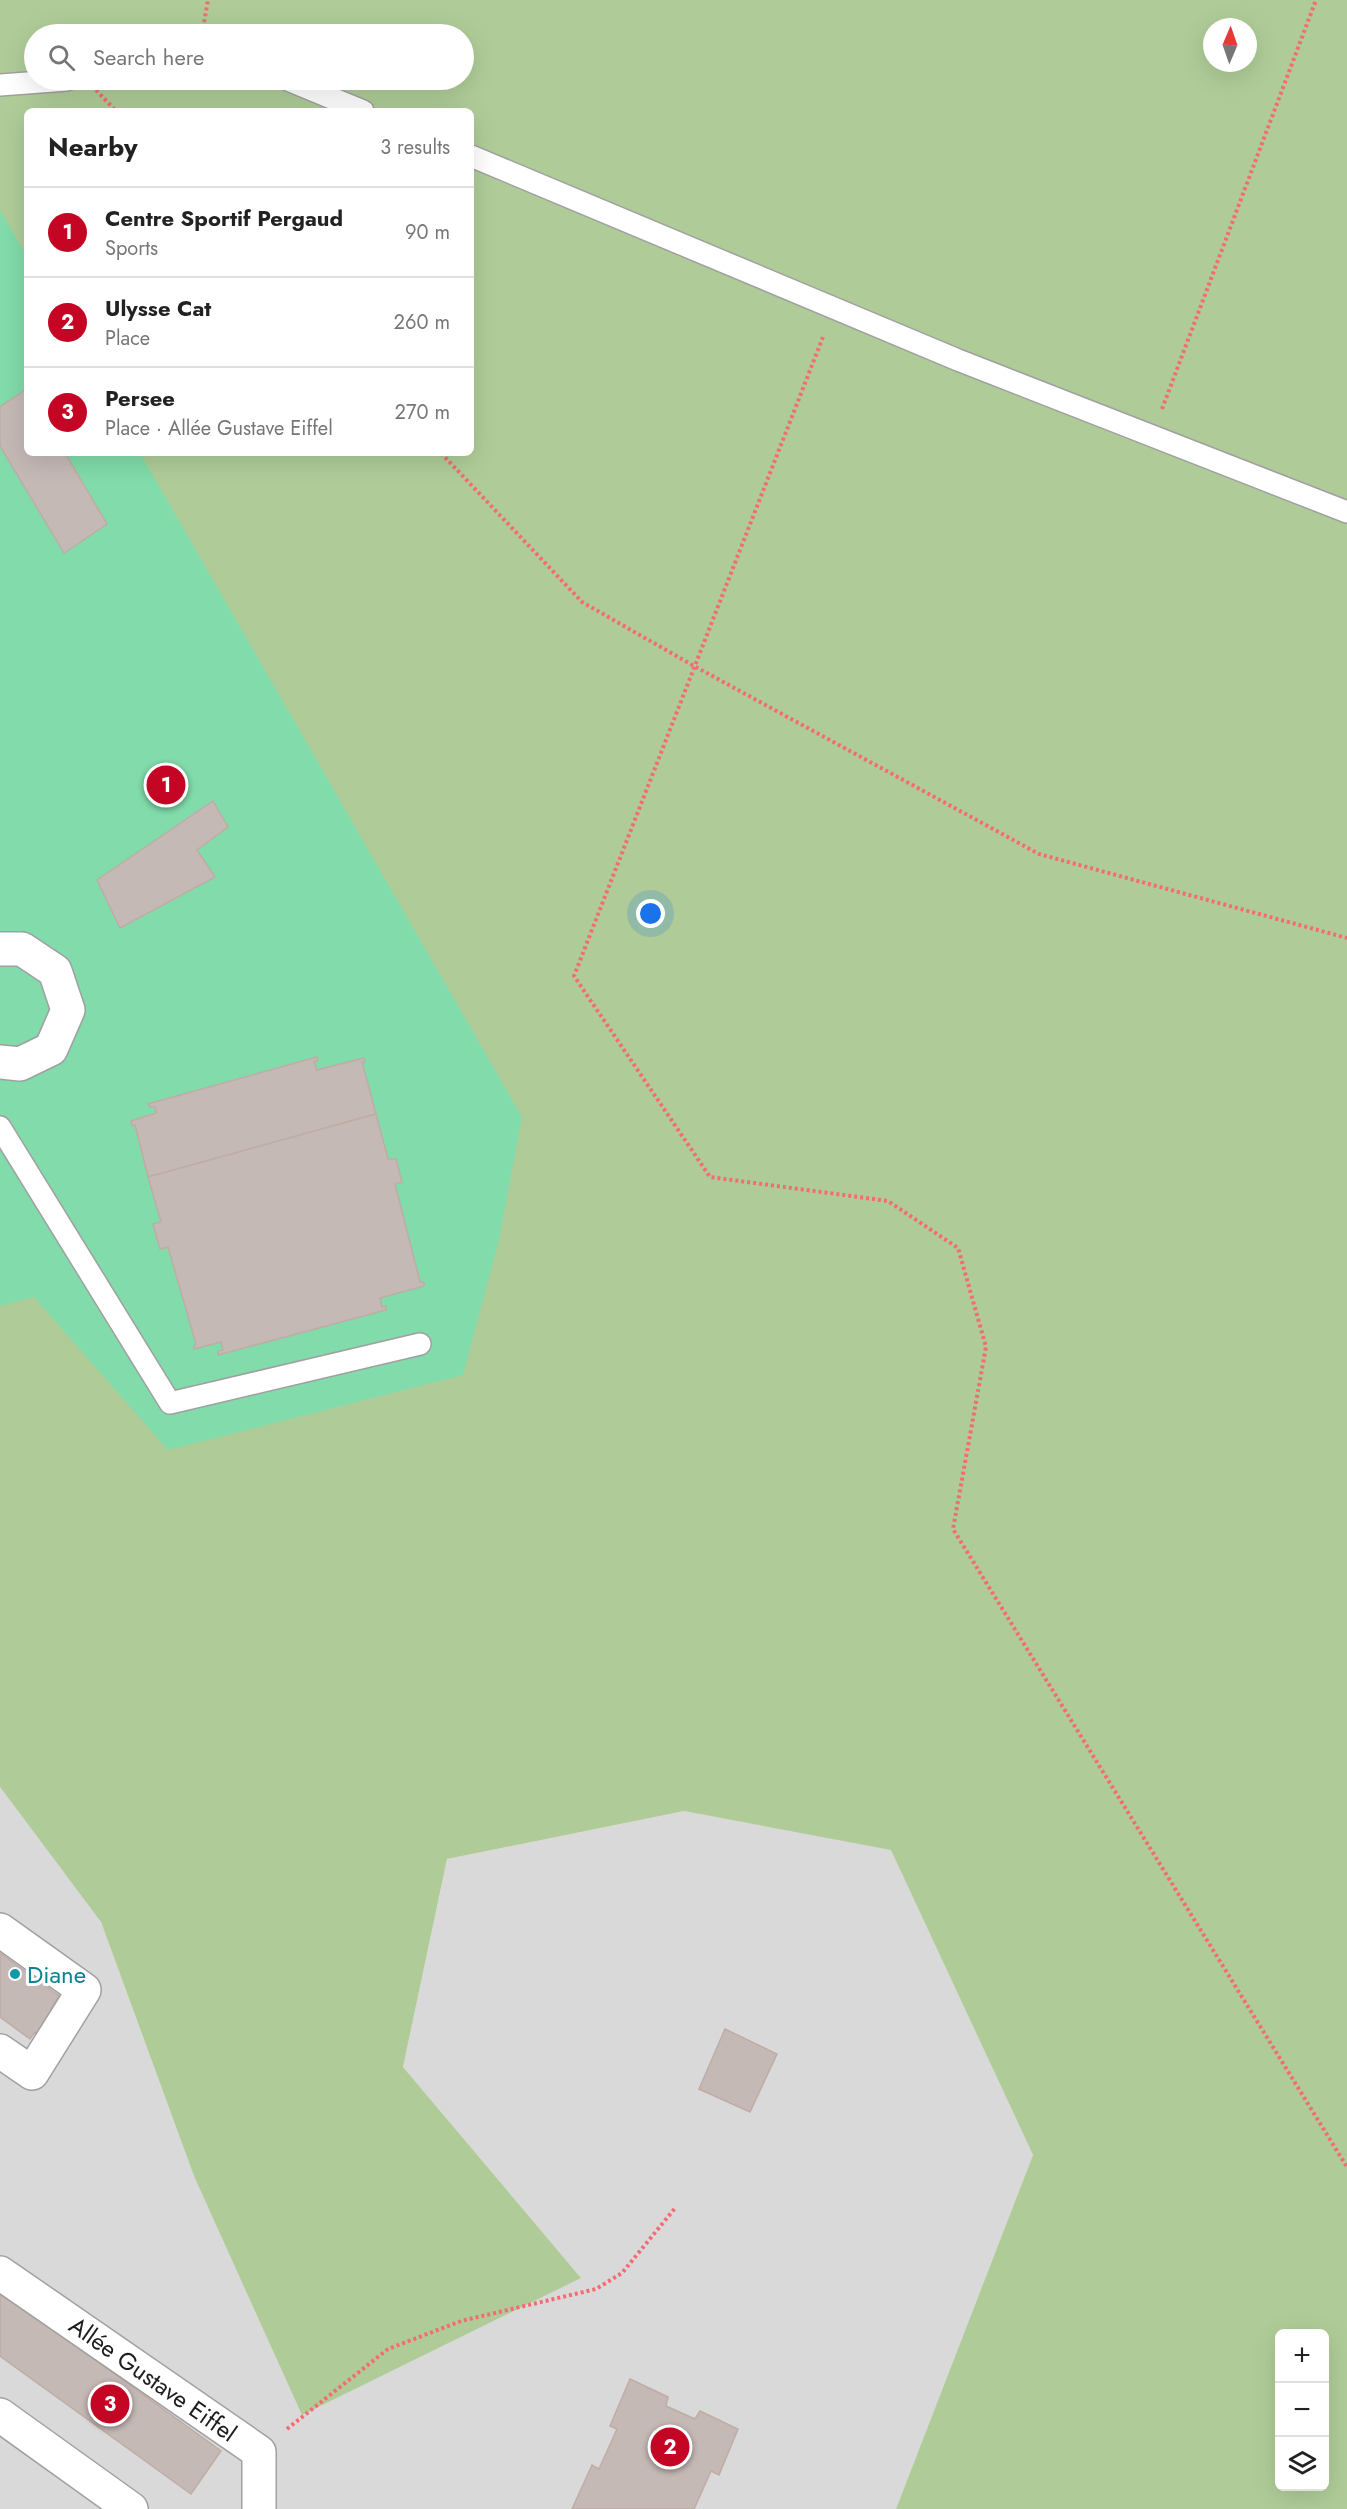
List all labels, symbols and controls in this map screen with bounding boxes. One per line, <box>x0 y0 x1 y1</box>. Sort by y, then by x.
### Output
north arrow <box>1203 18 1257 72</box>
search box <box>24 24 474 90</box>
icon: search <box>45 41 78 74</box>
text: Search here <box>93 41 204 73</box>
text: Nearby <box>48 128 137 166</box>
text: 3 results <box>380 133 450 162</box>
text: Centre Sportif Pergaud <box>105 202 343 234</box>
text: 1 <box>62 218 73 247</box>
text: 90 m <box>405 218 450 247</box>
text: Sports <box>105 234 158 263</box>
text: Ulysse Cat <box>105 292 211 324</box>
text: 2 <box>61 308 74 337</box>
text: 260 m <box>394 308 450 337</box>
text: Place <box>105 324 150 353</box>
text: Persee <box>105 382 175 414</box>
text: 3 <box>61 398 74 427</box>
text: 270 m <box>395 398 450 427</box>
text: Place · Allée Gustave Eiffel <box>105 414 333 443</box>
pin: 1 <box>146 762 186 808</box>
your location <box>636 899 665 928</box>
place label: Diane <box>27 1957 86 1992</box>
marker: Diane <box>8 1967 22 1981</box>
street label: Allée Gustave Eiffel <box>62 2308 244 2450</box>
map controls <box>1275 2329 1329 2491</box>
button: + <box>1275 2329 1329 2383</box>
pin: 3 <box>90 2382 130 2426</box>
button: − <box>1275 2383 1329 2437</box>
pin: 2 <box>650 2424 690 2470</box>
button: layers <box>1275 2437 1329 2491</box>

